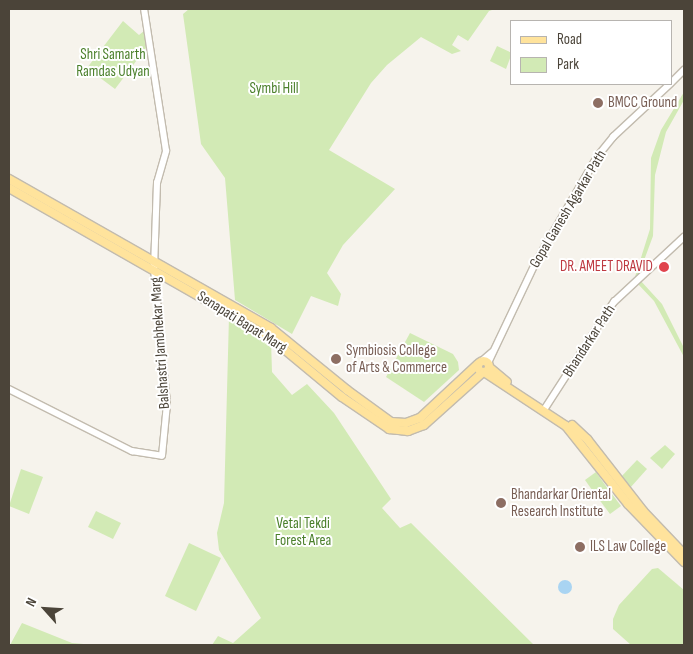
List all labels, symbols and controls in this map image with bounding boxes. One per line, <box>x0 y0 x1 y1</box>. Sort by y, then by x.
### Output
legend <box>510 20 673 85</box>
text: Road <box>557 30 582 49</box>
park label: Shri Samarth Ramdas Udyan <box>76 45 150 80</box>
text: Park <box>557 55 579 74</box>
park label: Symbi Hill <box>249 80 299 98</box>
place label: BMCC Ground <box>608 94 677 112</box>
marker: BMCC Ground <box>592 97 604 109</box>
street label: Gopal Ganesh Agarkar Path <box>526 147 610 271</box>
place label: DR. AMEET DRAVID <box>560 258 653 276</box>
marker: DR. AMEET DRAVID <box>657 260 671 274</box>
street label: Balshastri Jambhekar Marg <box>146 276 174 410</box>
street label: Senapati Bapat Marg <box>194 287 290 357</box>
street label: Bhandarkar Path <box>559 301 619 381</box>
place label: Symbiosis College of Arts & Commerce <box>346 341 447 376</box>
marker: Symbiosis College of Arts & Commerce <box>330 353 342 365</box>
place label: Bhandarkar Oriental Research Institute <box>511 485 611 520</box>
marker: Bhandarkar Oriental Research Institute <box>495 497 507 509</box>
park label: Vetal Tekdi Forest Area <box>275 514 331 549</box>
place label: ILS Law College <box>590 538 666 556</box>
marker: ILS Law College <box>574 541 586 553</box>
north arrow <box>20 584 70 634</box>
text: N <box>22 595 40 609</box>

